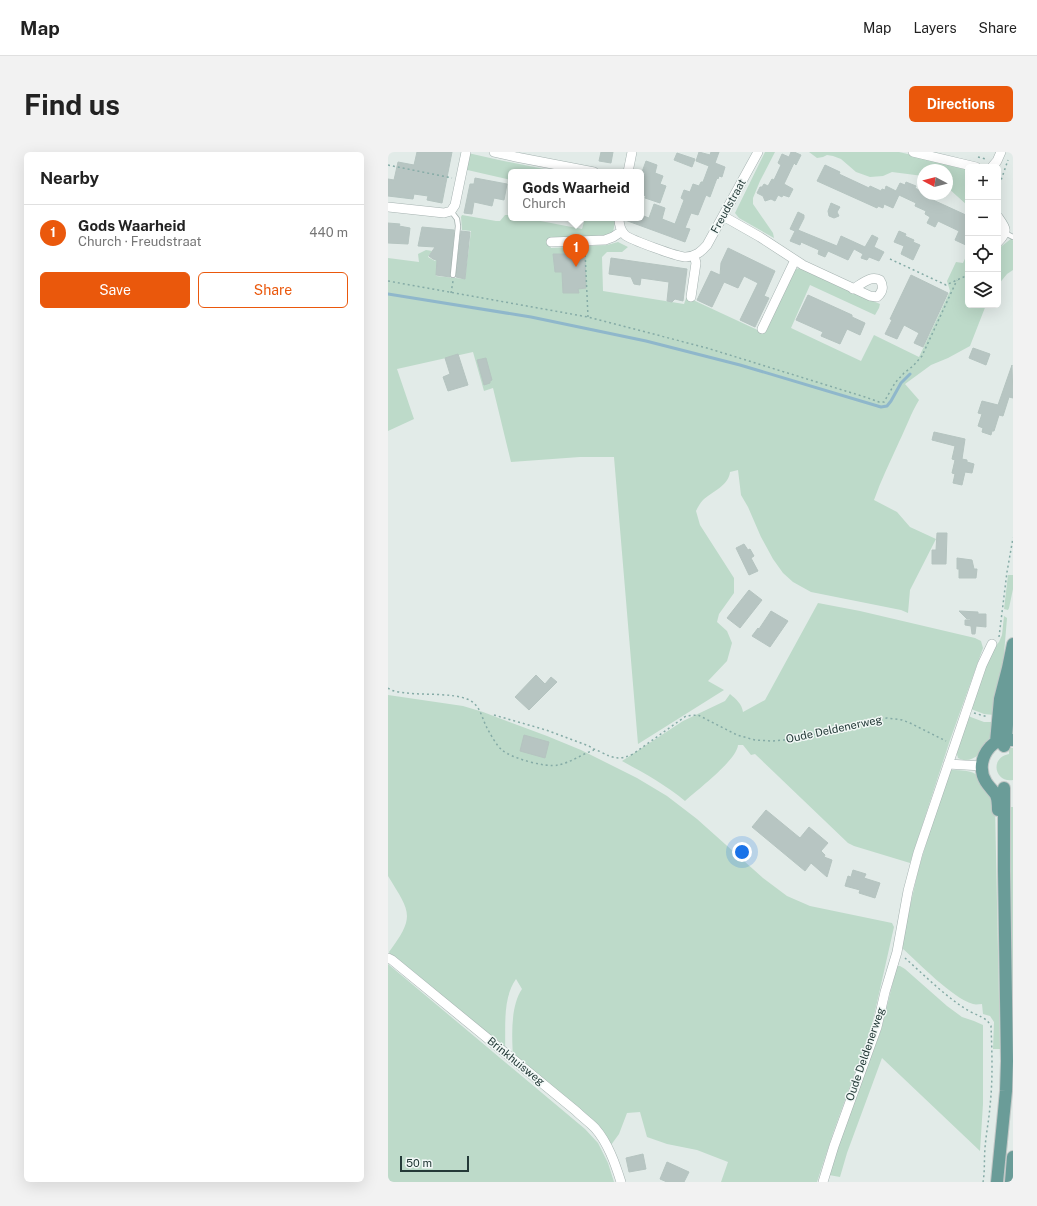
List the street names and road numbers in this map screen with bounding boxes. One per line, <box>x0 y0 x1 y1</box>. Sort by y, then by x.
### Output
street label: Freudstraat <box>708 177 748 235</box>
street label: Oude Deldenerweg <box>785 713 883 745</box>
street label: Oude Deldenerweg <box>843 1006 887 1102</box>
street label: Brinkhuisweg <box>485 1034 547 1088</box>

